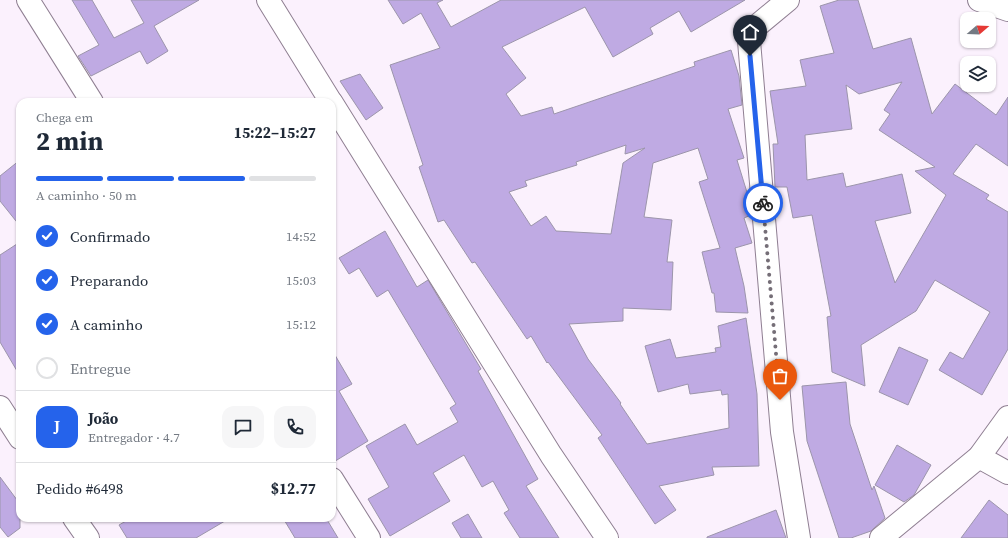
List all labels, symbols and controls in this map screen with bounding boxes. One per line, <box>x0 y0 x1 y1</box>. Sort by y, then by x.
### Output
north arrow <box>960 12 996 48</box>
map controls <box>960 12 996 92</box>
pin <box>733 15 767 56</box>
icon: home <box>739 21 761 43</box>
button: layers <box>960 56 996 92</box>
text: Chega em <box>36 109 93 126</box>
text: 15:22–15:27 <box>234 122 316 143</box>
text: 2 min <box>36 123 103 159</box>
courier <box>743 183 783 223</box>
text: A caminho · 50 m <box>36 187 137 204</box>
icon: bike <box>752 192 774 214</box>
icon: check <box>36 225 58 247</box>
text: Confirmado <box>70 226 150 247</box>
text: 14:52 <box>286 228 316 245</box>
icon: check <box>36 269 58 291</box>
text: Preparando <box>70 270 148 291</box>
text: 15:03 <box>286 272 316 289</box>
icon: check <box>36 313 58 335</box>
text: A caminho <box>70 314 143 335</box>
text: 15:12 <box>286 316 316 333</box>
text: Entregue <box>70 358 131 379</box>
pin <box>763 359 797 400</box>
icon: bag <box>769 365 791 387</box>
button: chat <box>222 406 264 448</box>
button: phone <box>274 406 316 448</box>
text: João <box>88 408 118 429</box>
text: J <box>54 416 60 437</box>
text: Entregador · 4.7 <box>88 429 180 446</box>
text: Pedido #6498 <box>36 478 123 499</box>
text: $12.77 <box>271 478 316 499</box>

